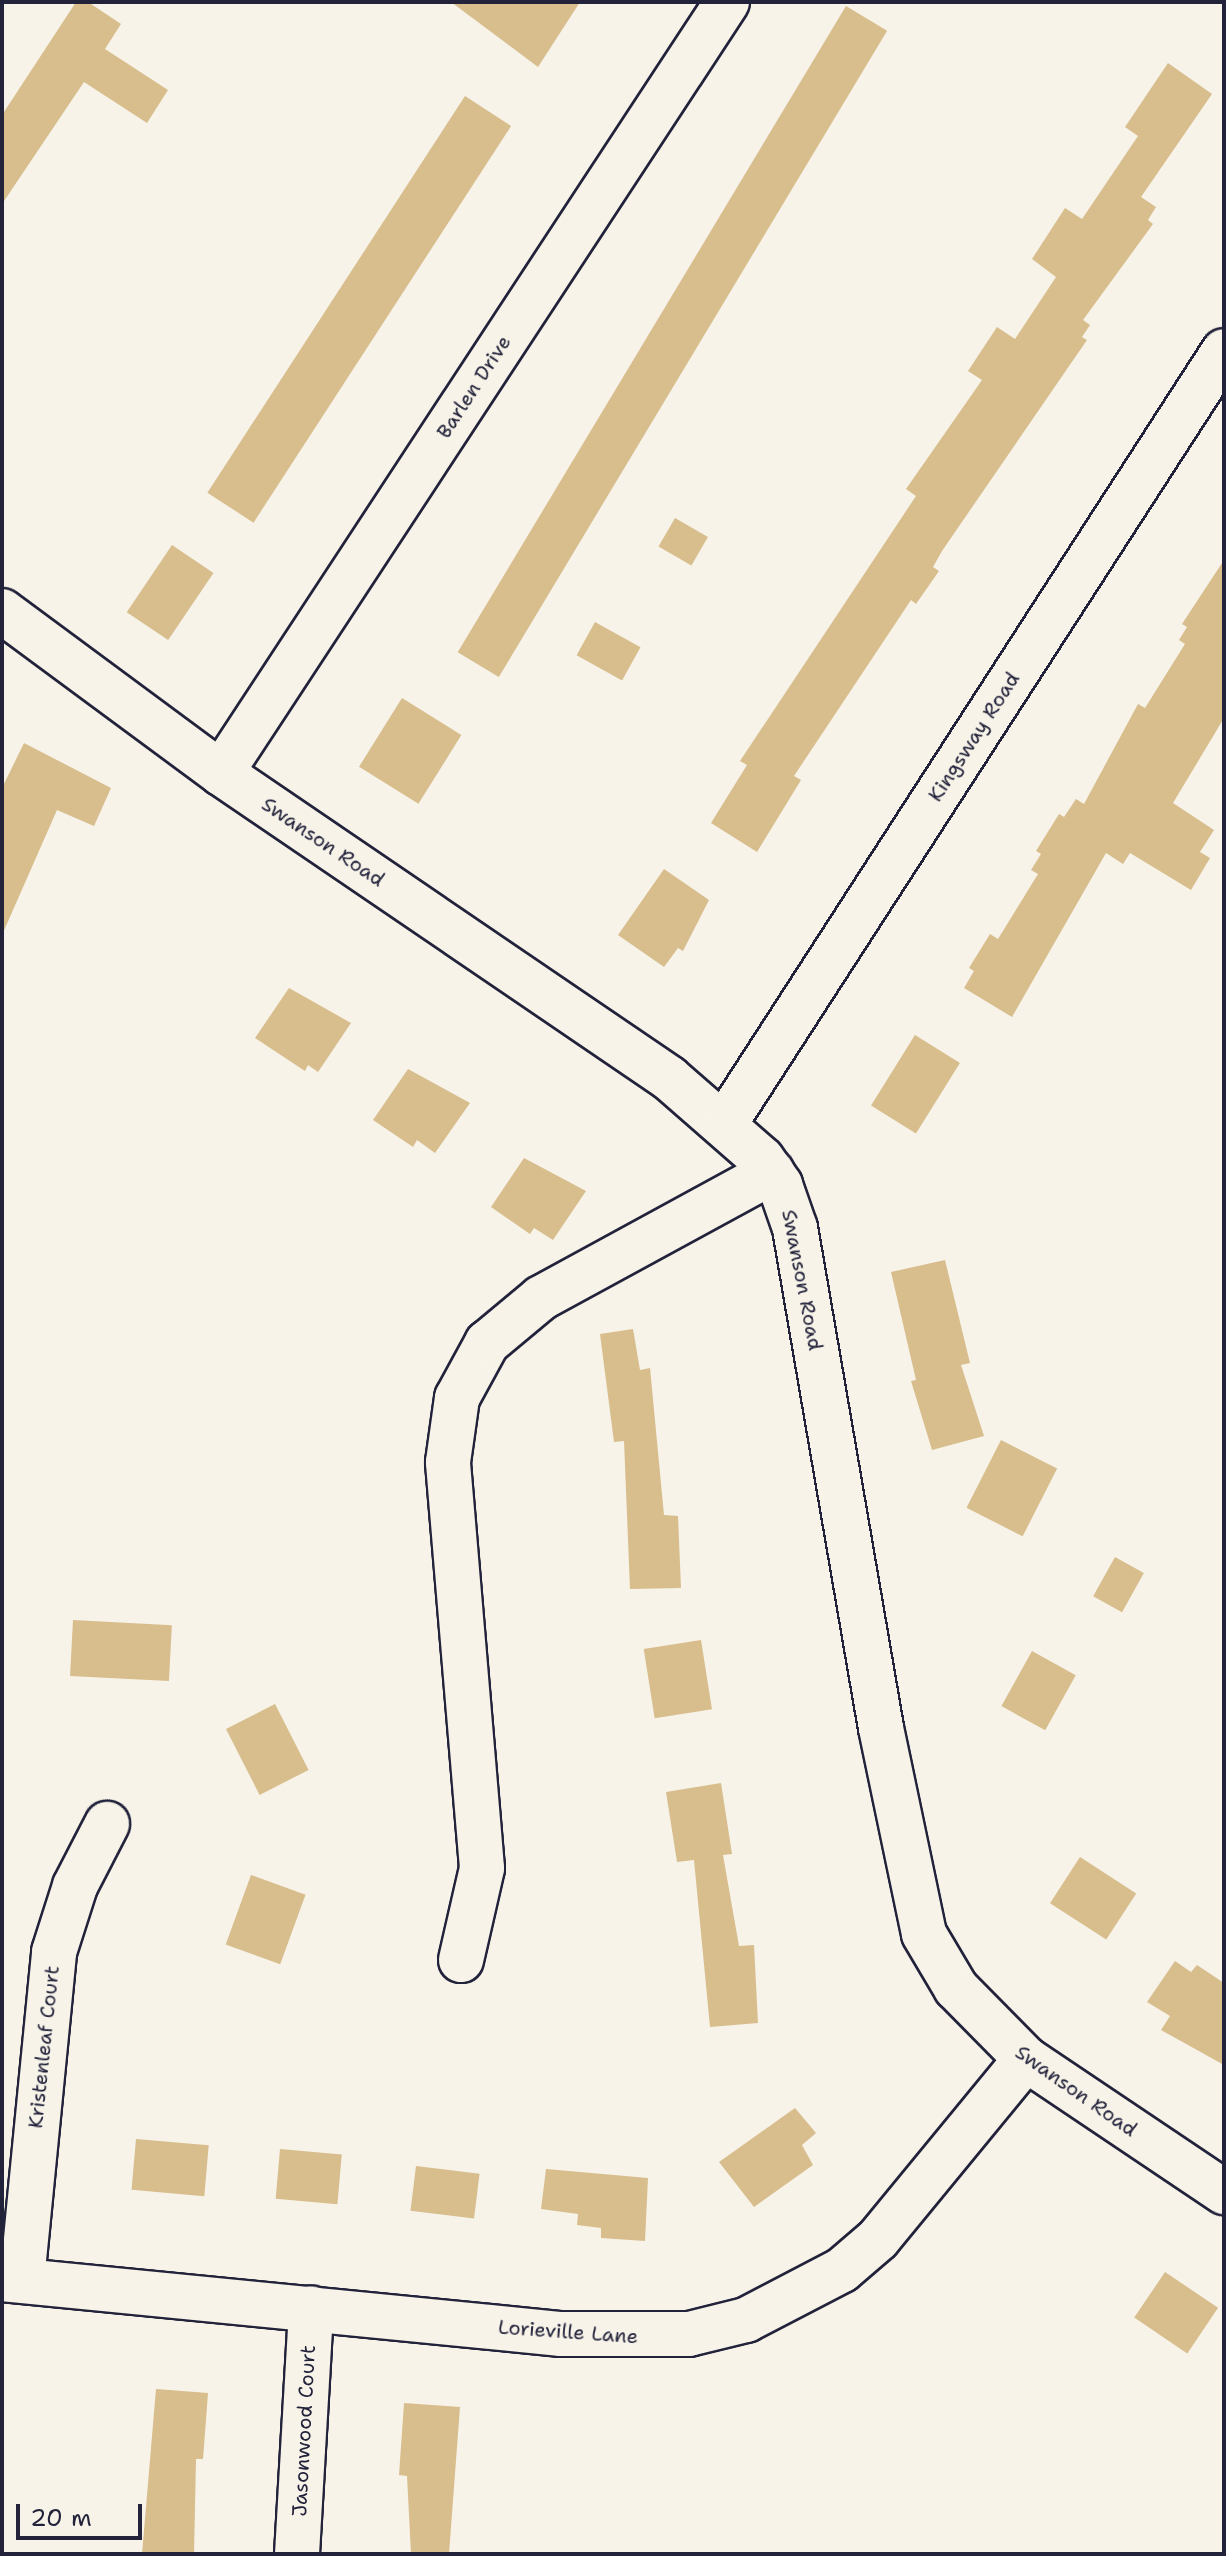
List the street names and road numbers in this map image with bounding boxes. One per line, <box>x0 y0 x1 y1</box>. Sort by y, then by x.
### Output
street label: Barlen Drive <box>432 331 516 443</box>
street label: Kingsway Road <box>923 668 1025 806</box>
street label: Swanson Road <box>257 792 389 892</box>
street label: Swanson Road <box>777 1208 827 1352</box>
street label: Kristenleaf Court <box>24 1964 64 2130</box>
street label: Swanson Road <box>1011 2040 1141 2142</box>
street label: Lorieville Lane <box>497 2315 639 2349</box>
street label: Jasonwood Court <box>288 2345 320 2517</box>

